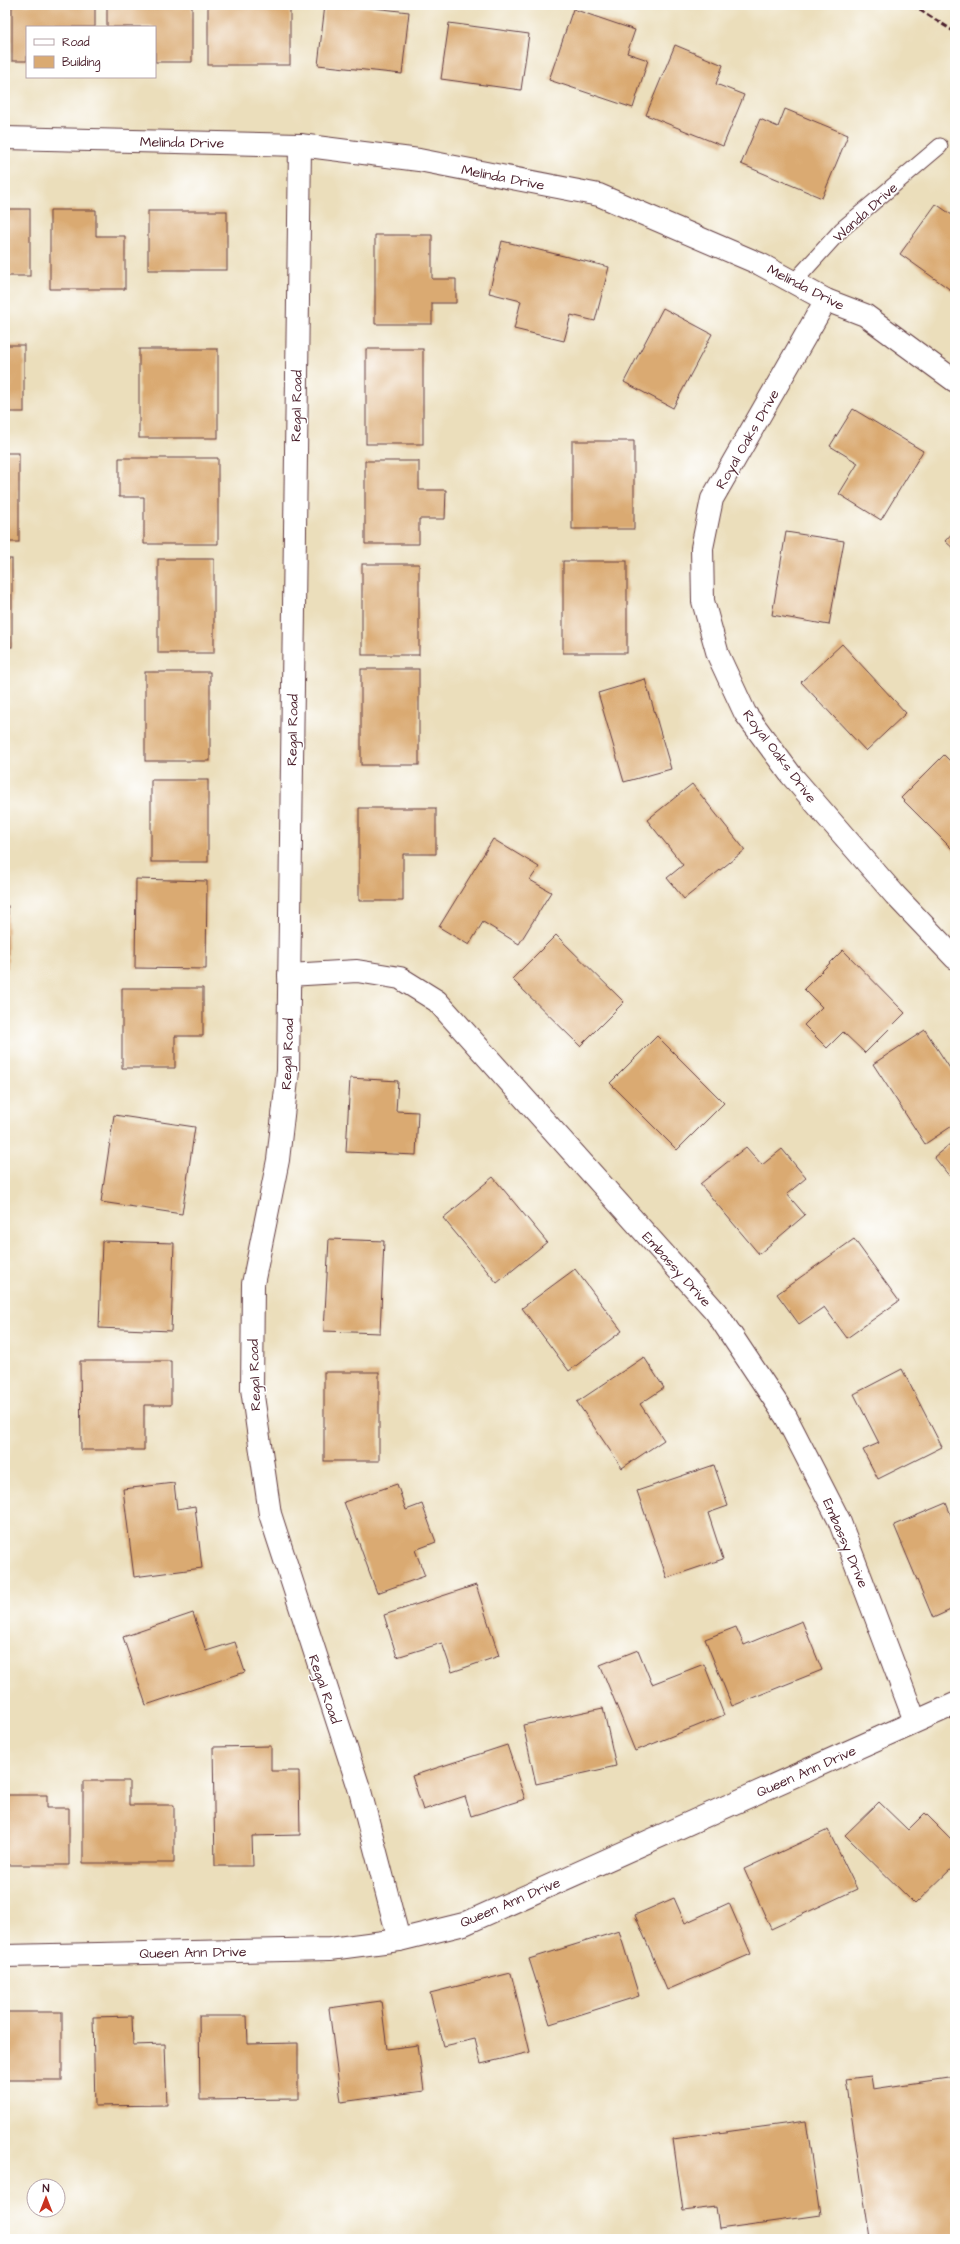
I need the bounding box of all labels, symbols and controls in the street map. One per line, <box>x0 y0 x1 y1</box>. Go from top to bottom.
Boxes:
legend <box>26 26 156 78</box>
text: Road <box>62 34 90 51</box>
text: Building <box>62 54 100 72</box>
street label: Melinda Drive <box>140 132 225 154</box>
street label: Melinda Drive <box>460 160 546 196</box>
street label: Wanda Drive <box>829 178 903 247</box>
street label: Melinda Drive <box>764 260 848 316</box>
street label: Regal Road <box>286 370 308 442</box>
street label: Royal Oaks Drive <box>711 386 785 493</box>
street label: Regal Road <box>282 694 304 766</box>
street label: Royal Oaks Drive <box>738 706 821 808</box>
street label: Regal Road <box>277 1018 299 1090</box>
street label: Embassy Drive <box>637 1228 716 1312</box>
street label: Regal Road <box>244 1339 266 1411</box>
street label: Embassy Drive <box>817 1496 873 1592</box>
street label: Regal Road <box>303 1652 345 1727</box>
street label: Queen Ann Drive <box>753 1741 860 1803</box>
street label: Queen Ann Drive <box>457 1873 564 1933</box>
street label: Queen Ann Drive <box>139 1942 247 1964</box>
north arrow <box>26 2178 66 2218</box>
text: N <box>43 2181 50 2196</box>

